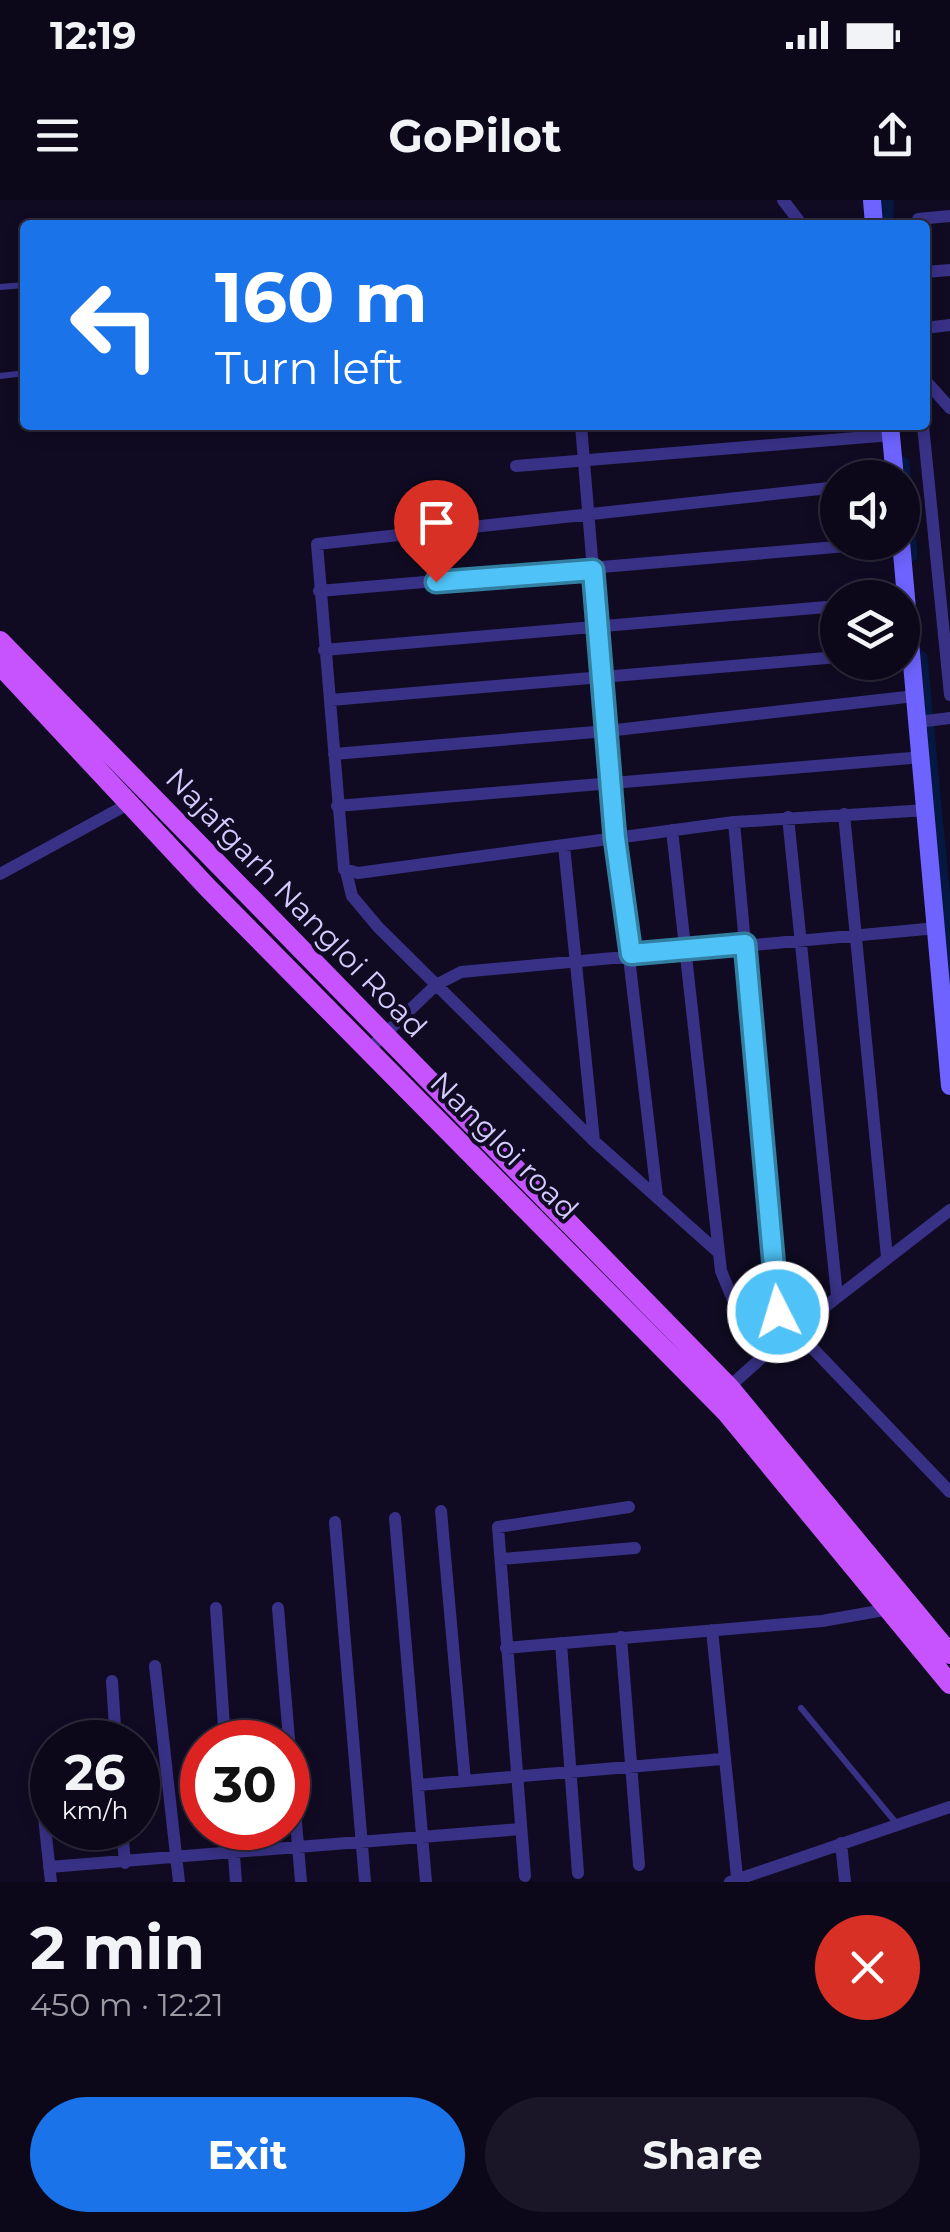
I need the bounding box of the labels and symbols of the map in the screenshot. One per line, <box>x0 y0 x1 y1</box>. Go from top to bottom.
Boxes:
pin <box>394 480 479 583</box>
street label: Najafgarh Nangloi Road <box>158 760 435 1045</box>
street label: Nangloi road <box>423 1064 586 1227</box>
position arrow <box>726 1260 830 1364</box>
speed limit sign: 30 <box>180 1720 310 1850</box>

